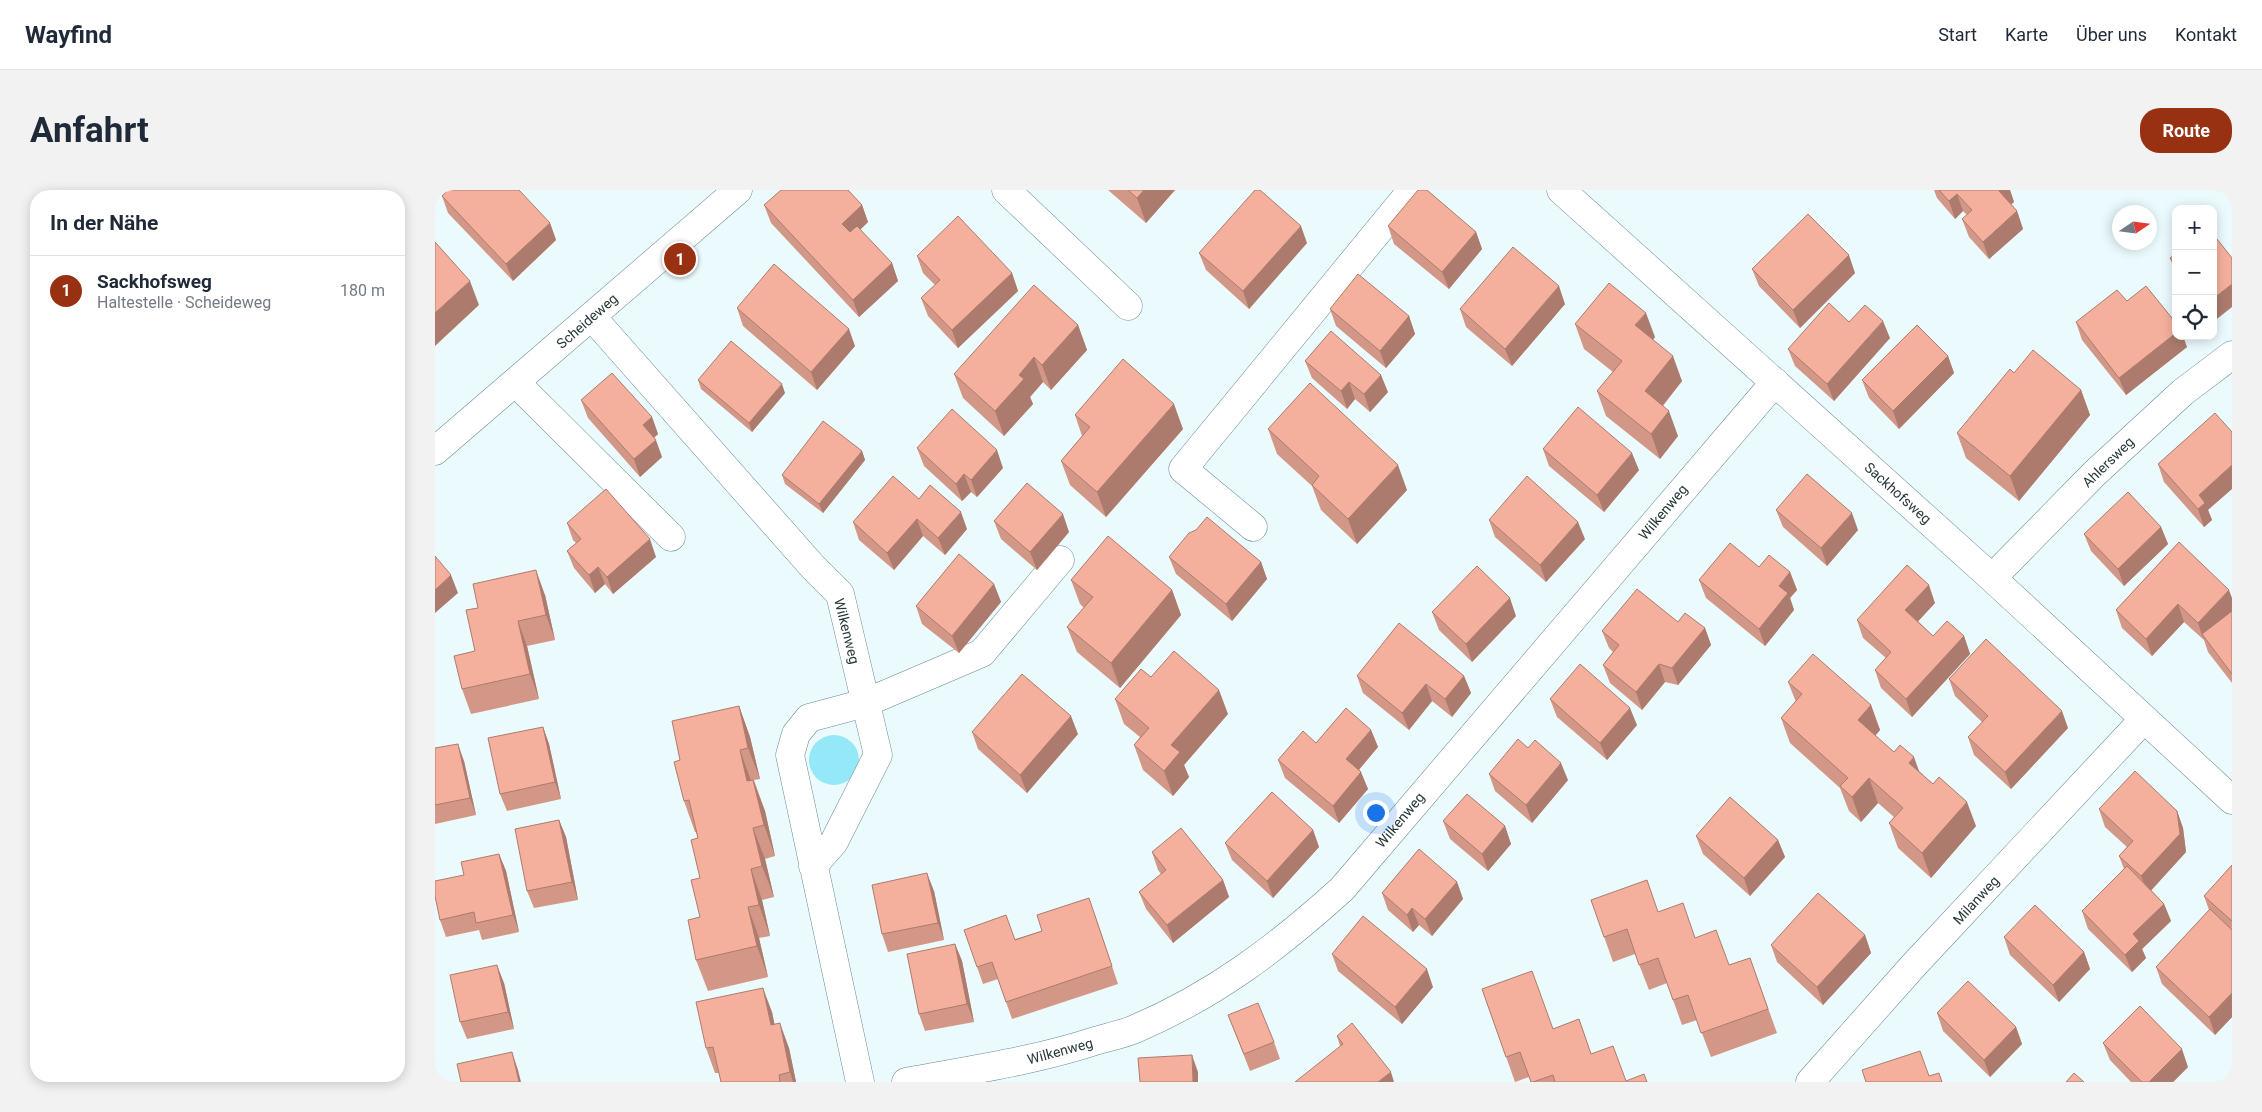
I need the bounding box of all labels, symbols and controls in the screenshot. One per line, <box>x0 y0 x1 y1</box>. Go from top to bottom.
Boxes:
text: Wayfind <box>25 21 112 49</box>
text: Start <box>1938 24 1977 45</box>
text: Karte <box>2005 24 2048 45</box>
text: Über uns <box>2076 24 2147 45</box>
text: Kontakt <box>2175 24 2237 45</box>
button: Route <box>2140 108 2232 153</box>
text: Anfahrt <box>30 110 149 151</box>
north arrow <box>2112 205 2157 250</box>
map controls <box>2172 205 2217 340</box>
button: + <box>2172 205 2217 250</box>
text: In der Nähe <box>50 211 158 235</box>
pin: 1 <box>664 240 696 278</box>
button: − <box>2172 250 2217 295</box>
text: Sackhofsweg <box>97 270 212 293</box>
text: 1 <box>61 281 71 300</box>
text: 180 m <box>340 281 385 300</box>
street label: Scheideweg <box>553 290 621 352</box>
text: Haltestelle · Scheideweg <box>97 293 271 312</box>
button: locate <box>2172 295 2217 340</box>
street label: Ahlersweg <box>2079 434 2137 490</box>
street label: Sackhofsweg <box>1861 459 1935 527</box>
street label: Wilkenweg <box>1635 481 1691 543</box>
street label: Wilkenweg <box>831 596 863 666</box>
street label: Wilkenweg <box>1372 789 1428 851</box>
your location <box>1363 800 1389 826</box>
street label: Milanweg <box>1950 873 2002 927</box>
street label: Wilkenweg <box>1025 1035 1095 1067</box>

